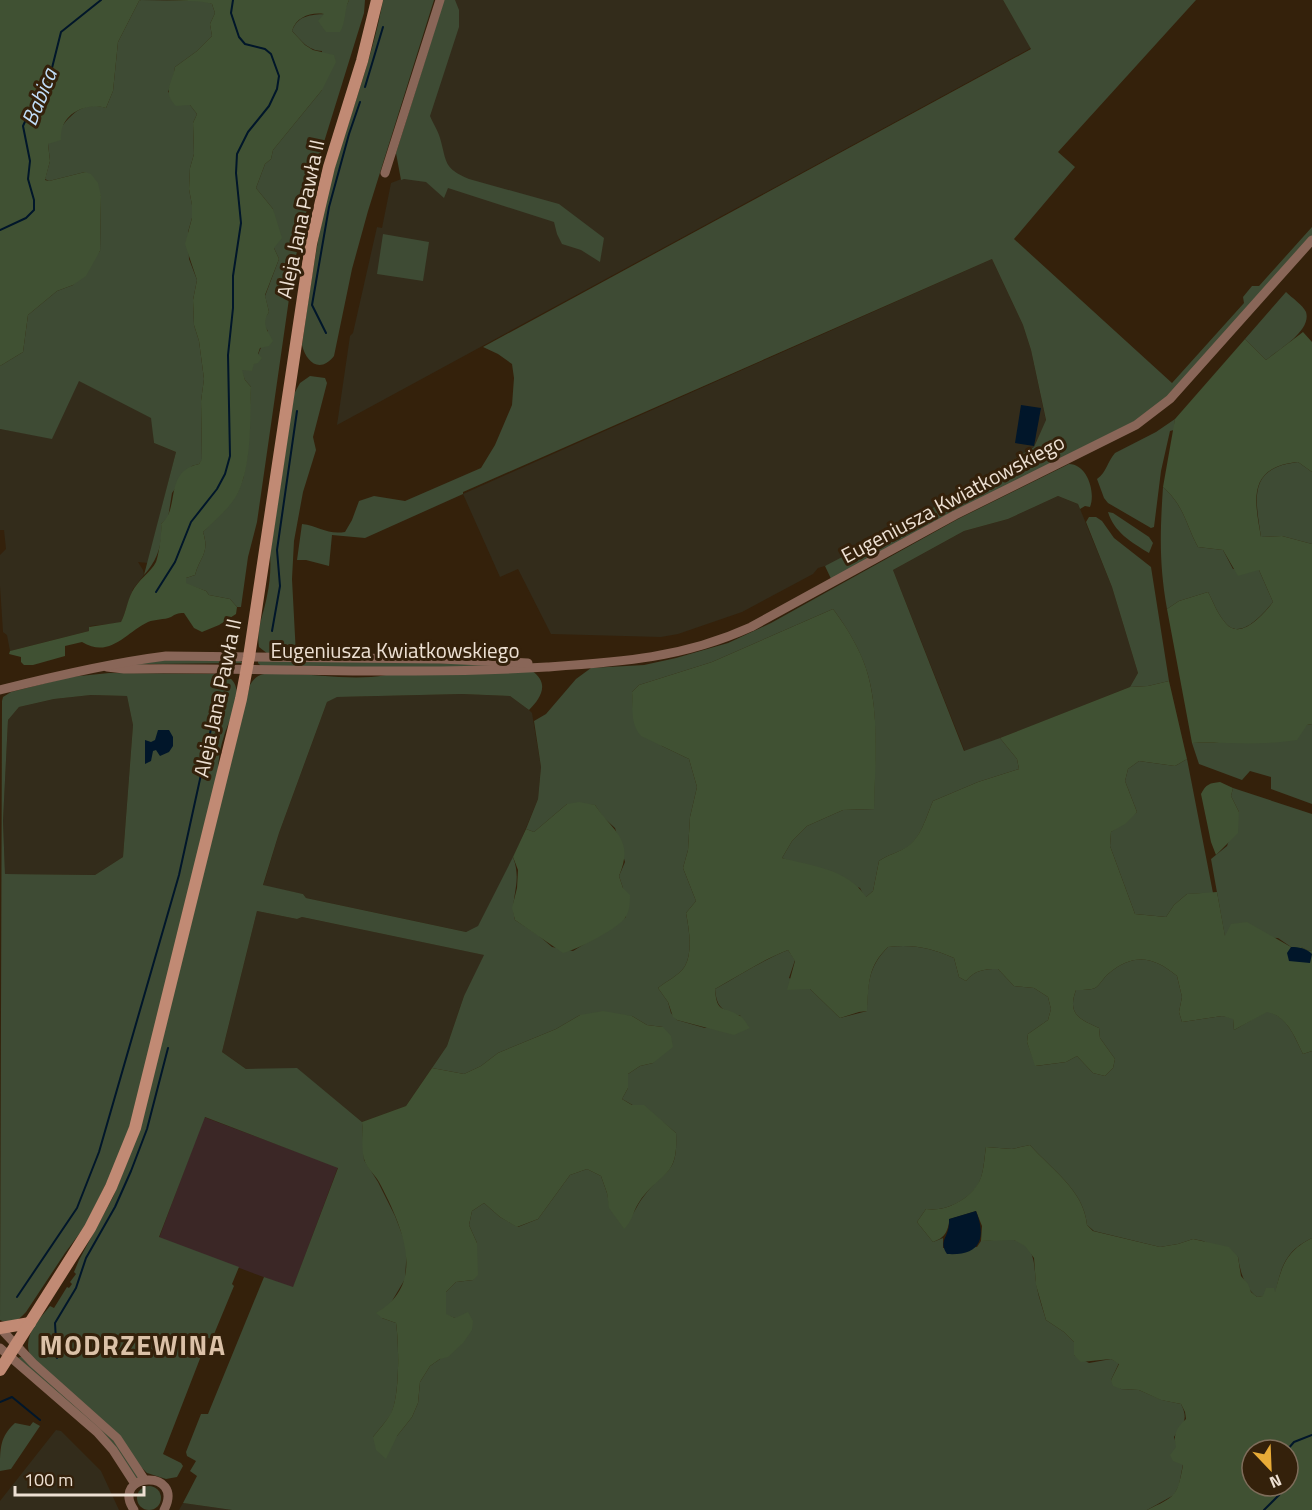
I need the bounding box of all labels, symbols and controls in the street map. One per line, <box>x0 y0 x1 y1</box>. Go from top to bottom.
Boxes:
water label: Babica <box>12 61 67 131</box>
street label: Aleja Jana Pawła II <box>268 136 332 301</box>
street label: Eugeniusza Kwiatkowskiego <box>835 426 1070 571</box>
street label: Aleja Jana Pawła II <box>185 615 249 780</box>
street label: Eugeniusza Kwiatkowskiego <box>271 634 520 666</box>
district label: MODRZEWINA <box>40 1324 226 1365</box>
north arrow <box>1240 1438 1300 1498</box>
scale bar <box>15 1459 144 1497</box>
text: 100 m <box>24 1466 73 1493</box>
text: N <box>1266 1469 1286 1495</box>

